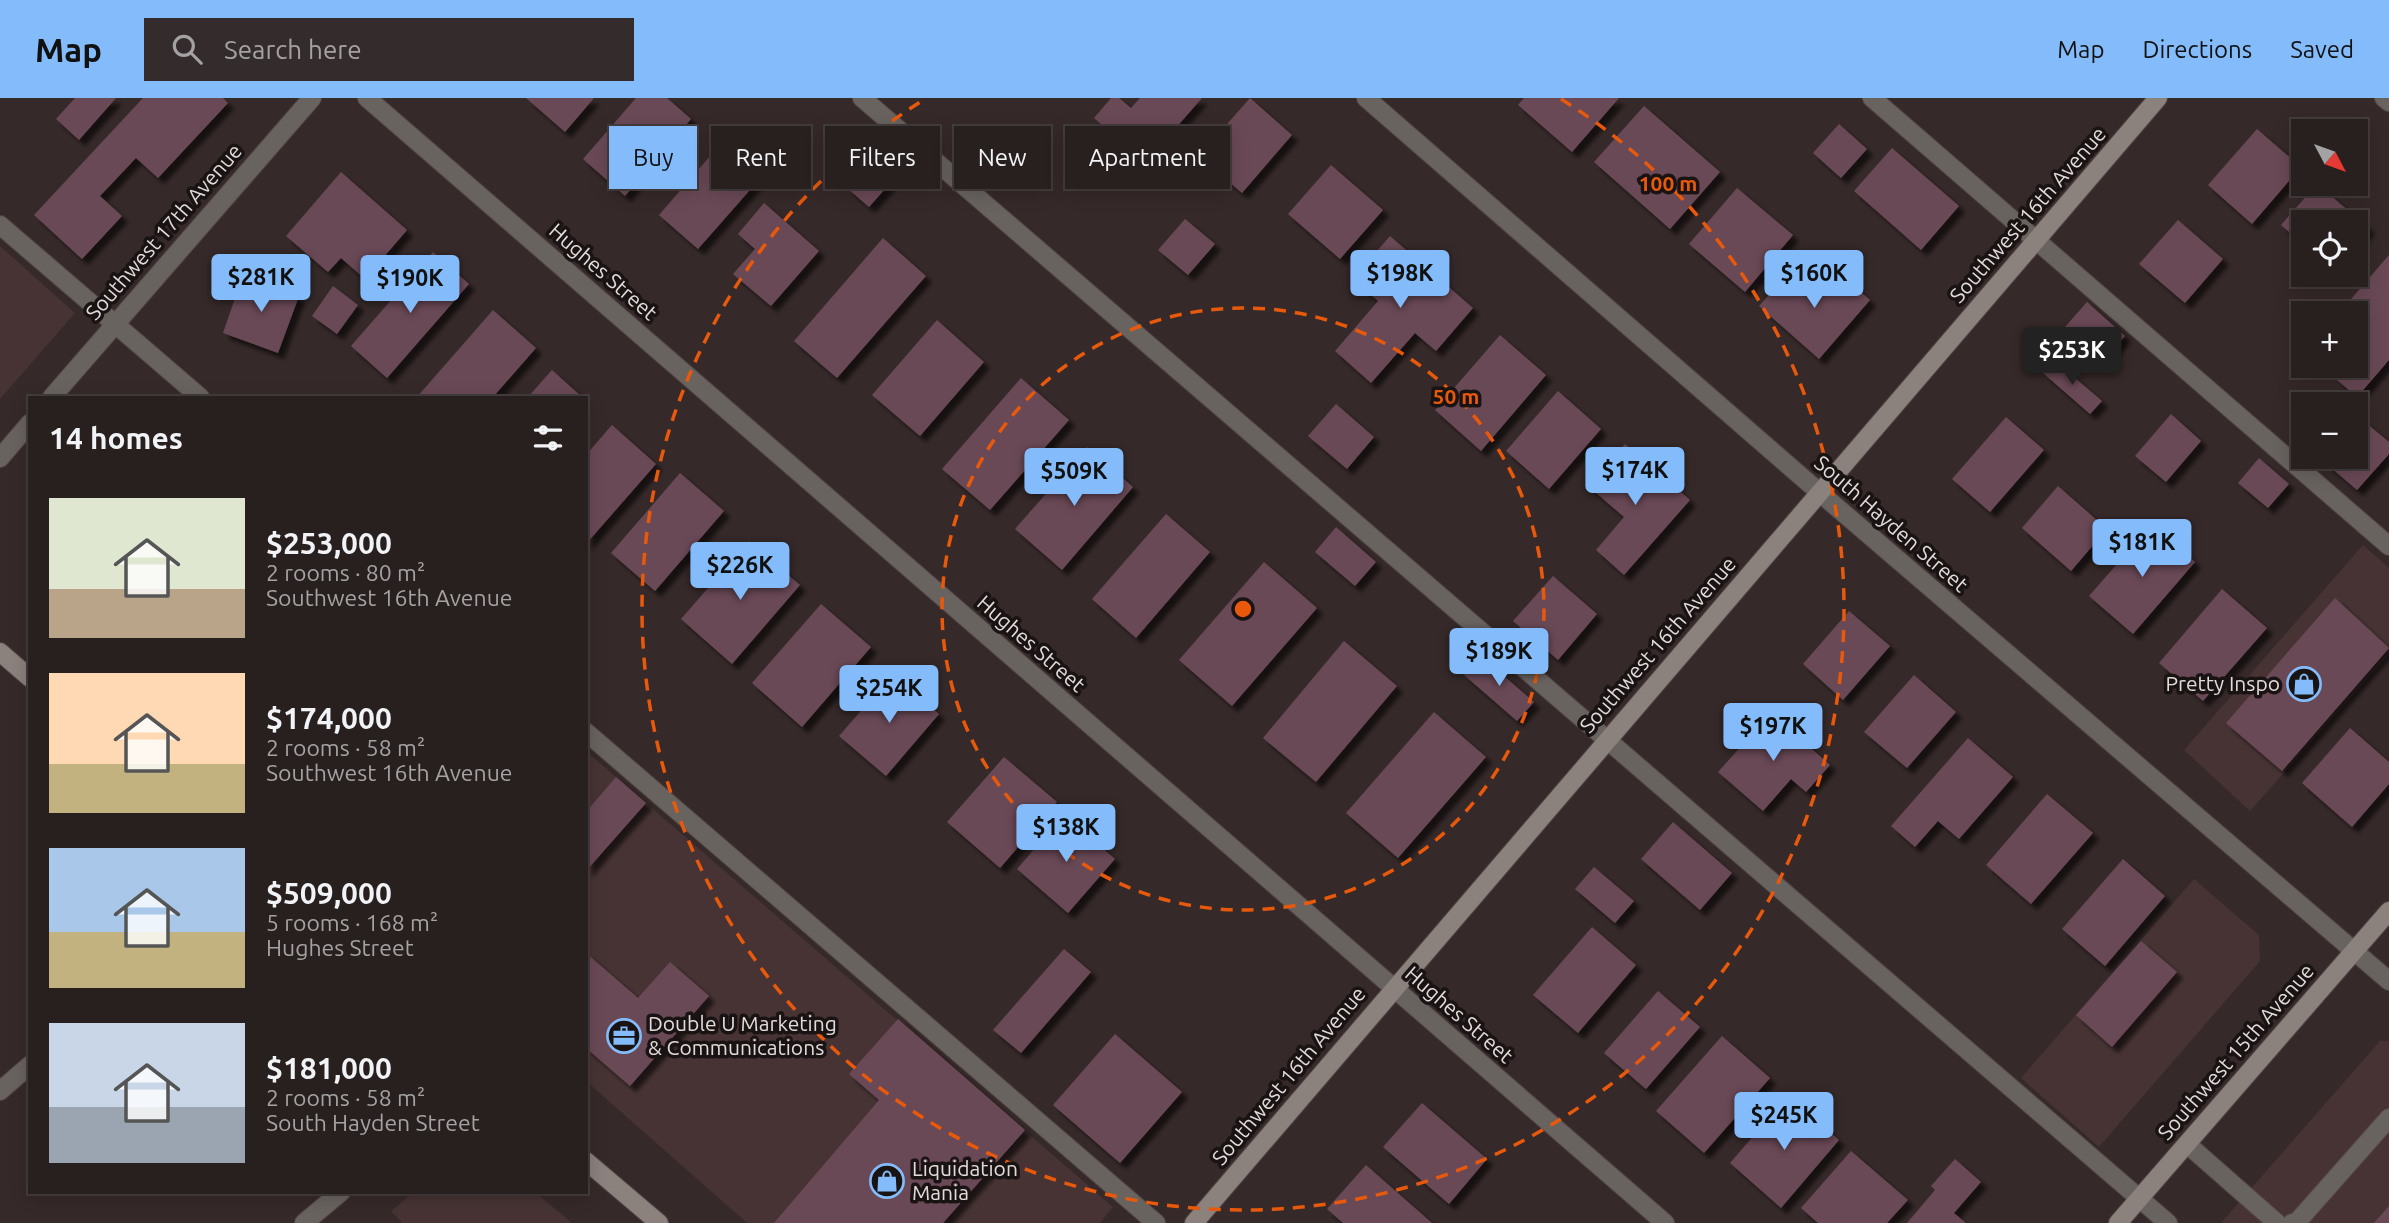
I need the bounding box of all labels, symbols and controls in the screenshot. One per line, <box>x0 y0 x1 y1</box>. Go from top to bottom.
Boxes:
search box <box>144 18 634 81</box>
icon: search <box>168 30 206 68</box>
text: Map <box>35 31 102 68</box>
text: Search here <box>224 35 362 64</box>
text: Map <box>2057 36 2104 63</box>
text: Directions <box>2142 36 2252 63</box>
text: Saved <box>2290 36 2354 63</box>
north arrow <box>2291 119 2368 196</box>
map controls <box>2291 119 2368 469</box>
street label: Southwest 16th Avenue <box>1944 122 2110 307</box>
chip: Buy <box>609 126 697 189</box>
chip: Rent <box>711 126 811 189</box>
chip: Filters <box>825 126 940 189</box>
chip: New <box>954 126 1051 189</box>
chip: Apartment <box>1065 126 1230 189</box>
street label: Southwest 17th Avenue <box>80 139 246 324</box>
text: 100 m <box>1639 171 1697 195</box>
button: locate <box>2291 210 2368 287</box>
street label: Hughes Street <box>545 218 662 325</box>
pin: $198K <box>1351 250 1449 310</box>
pin: $160K <box>1765 250 1863 310</box>
pin: $281K <box>212 254 310 314</box>
pin: $190K <box>361 256 459 315</box>
text: $198K <box>1366 260 1434 285</box>
text: $160K <box>1780 260 1848 285</box>
text: $281K <box>227 264 295 289</box>
text: $190K <box>376 265 444 290</box>
button: + <box>2291 301 2368 378</box>
pin: $253K <box>2023 328 2121 387</box>
text: $253K <box>2038 337 2106 362</box>
text: 50 m <box>1433 384 1479 408</box>
button: − <box>2291 392 2368 469</box>
icon: filters <box>529 419 567 457</box>
text: 14 homes <box>49 421 183 455</box>
pin: $509K <box>1025 448 1123 508</box>
pin: $174K <box>1586 448 1684 507</box>
street label: South Hayden Street <box>1810 450 1973 596</box>
text: $174K <box>1601 457 1669 482</box>
text: $509K <box>1040 458 1108 483</box>
pin: $181K <box>2093 519 2191 579</box>
icon: home <box>105 526 189 610</box>
text: $253,000 <box>266 526 392 560</box>
text: $181K <box>2108 529 2176 554</box>
pin: $226K <box>691 542 789 602</box>
text: $226K <box>706 552 774 577</box>
street label: Southwest 16th Avenue <box>1574 552 1740 737</box>
text: 2 rooms · 80 m² <box>266 560 425 585</box>
text: Southwest 16th Avenue <box>266 585 512 610</box>
street label: Hughes Street <box>973 590 1090 697</box>
centre of rings <box>1231 597 1255 621</box>
pin: $189K <box>1450 628 1548 688</box>
text: $189K <box>1465 638 1533 663</box>
shop icon: Pretty Inspo <box>2285 665 2323 703</box>
pin: $254K <box>840 666 938 725</box>
place label: Pretty Inspo <box>2165 671 2280 695</box>
text: $254K <box>855 675 923 700</box>
icon: home <box>105 701 189 785</box>
text: $174,000 <box>266 701 392 735</box>
pin: $197K <box>1724 704 1822 763</box>
text: $197K <box>1739 713 1807 738</box>
text: 2 rooms · 58 m² <box>266 735 425 760</box>
text: Southwest 16th Avenue <box>266 760 512 785</box>
pin: $138K <box>1017 804 1115 864</box>
text: $138K <box>1032 814 1100 839</box>
icon: home <box>105 876 189 960</box>
text: $509,000 <box>266 876 392 910</box>
text: 5 rooms · 168 m² <box>266 910 438 935</box>
text: Hughes Street <box>266 935 414 960</box>
street label: Southwest 15th Avenue <box>2152 959 2318 1144</box>
street label: Hughes Street <box>1401 961 1518 1068</box>
street label: Southwest 16th Avenue <box>1207 981 1370 1169</box>
place label: Double U Marketing & Communications <box>648 1011 837 1059</box>
office icon: Double U Marketing & Communications <box>605 1017 643 1055</box>
icon: home <box>105 1051 189 1135</box>
text: $181,000 <box>266 1051 392 1085</box>
text: 2 rooms · 58 m² <box>266 1085 425 1110</box>
pin: $245K <box>1735 1093 1833 1152</box>
text: $245K <box>1750 1102 1818 1127</box>
text: South Hayden Street <box>266 1110 480 1135</box>
place label: Liquidation Mania <box>912 1156 1018 1204</box>
shop icon: Liquidation Mania <box>868 1162 906 1200</box>

